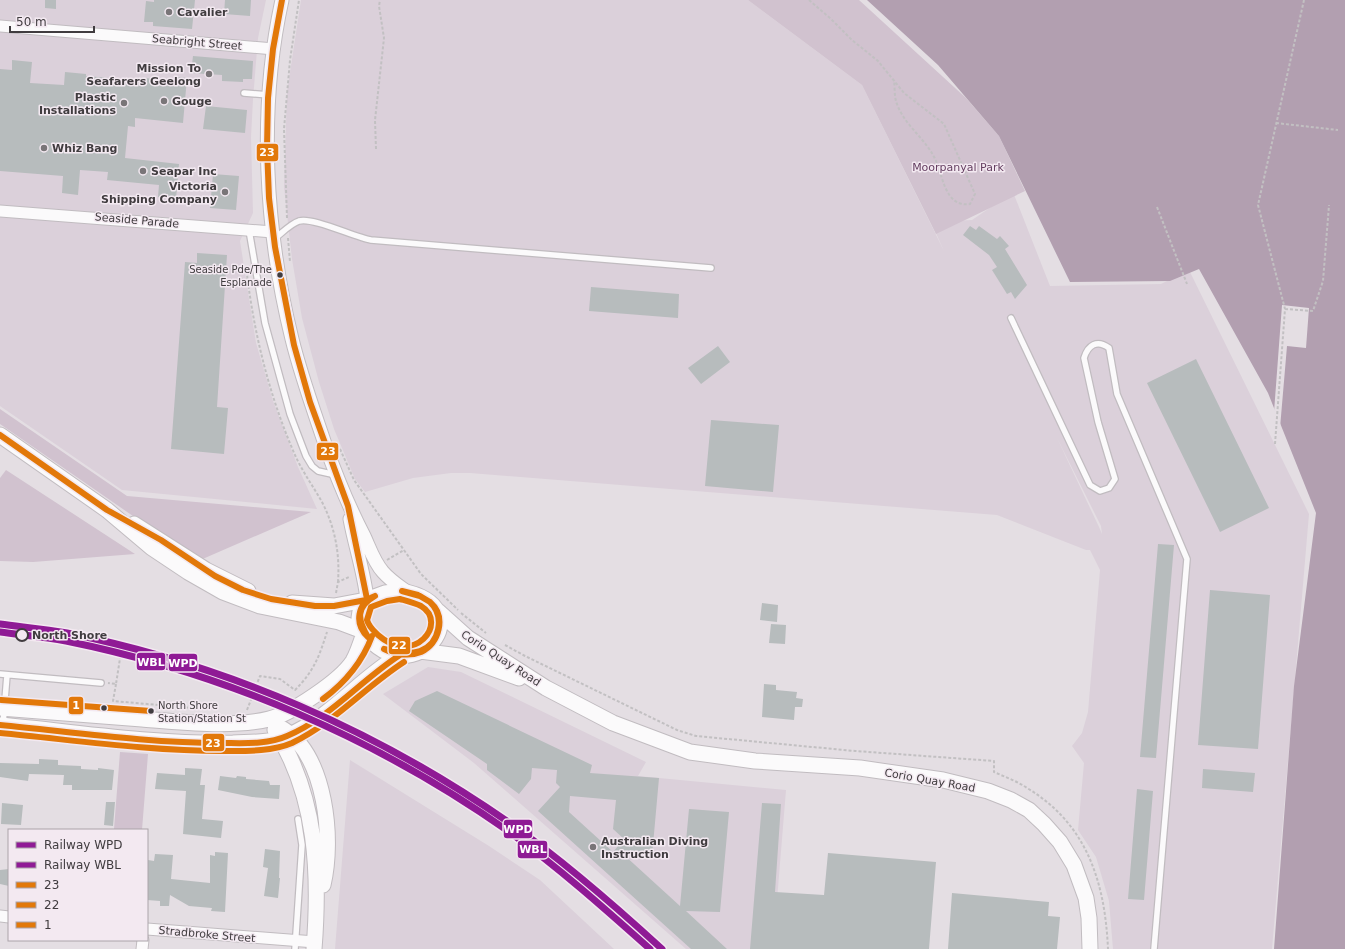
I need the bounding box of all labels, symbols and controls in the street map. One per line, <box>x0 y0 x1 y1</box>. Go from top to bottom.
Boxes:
place label: Cavalier <box>177 6 228 19</box>
marker: Cavalier <box>164 7 174 17</box>
scale bar <box>10 8 94 34</box>
text: 50 m <box>16 15 47 29</box>
street label: Seabright Street <box>151 32 243 53</box>
place label: Mission To Seafarers Geelong <box>86 62 201 88</box>
marker: Mission To Seafarers Geelong <box>204 69 214 79</box>
place label: Plastic Installations <box>39 91 116 117</box>
place label: Gouge <box>172 95 212 108</box>
marker: Gouge <box>159 96 169 106</box>
marker: Plastic Installations <box>119 98 129 108</box>
place label: Whiz Bang <box>52 142 117 155</box>
marker: Whiz Bang <box>39 143 49 153</box>
line badge: 23 <box>256 143 279 162</box>
text: 23 <box>259 146 275 159</box>
park label: Moorpanyal Park <box>912 161 1004 174</box>
place label: Seapar Inc <box>151 165 217 178</box>
marker: Seapar Inc <box>138 166 148 176</box>
place label: Victoria Shipping Company <box>101 180 217 206</box>
marker: Victoria Shipping Company <box>220 187 230 197</box>
street label: Seaside Parade <box>94 210 180 231</box>
place label: Seaside Pde/The Esplanade <box>189 264 272 288</box>
marker: Seaside Pde/The Esplanade <box>275 270 285 280</box>
line badge: 23 <box>316 442 339 461</box>
text: 23 <box>320 445 336 458</box>
marker: North Shore <box>15 628 29 642</box>
street label: Corio Quay Road <box>459 628 543 689</box>
place label: North Shore <box>32 629 107 642</box>
line badge: 22 <box>388 636 411 655</box>
text: 22 <box>391 639 407 652</box>
line badge: WBL <box>136 652 166 671</box>
line badge: WPD <box>168 653 198 672</box>
text: WBL <box>137 656 165 669</box>
text: WPD <box>168 657 198 670</box>
line badge: 1 <box>68 696 84 715</box>
text: 1 <box>72 699 80 712</box>
place label: North Shore Station/Station St <box>158 700 246 724</box>
unlabelled marker <box>99 703 109 713</box>
marker: North Shore Station/Station St <box>146 706 156 716</box>
line badge: 23 <box>202 733 225 752</box>
text: 23 <box>205 737 221 750</box>
street label: Corio Quay Road <box>883 766 976 795</box>
line badge: WPD <box>503 819 533 839</box>
text: WPD <box>503 823 533 836</box>
legend <box>8 829 148 941</box>
place label: Australian Diving Instruction <box>601 835 708 861</box>
text: Railway WPD <box>44 838 123 852</box>
line badge: WBL <box>517 840 548 859</box>
marker: Australian Diving Instruction <box>588 842 598 852</box>
text: WBL <box>519 843 547 856</box>
text: Railway WBL <box>44 858 121 872</box>
text: 23 <box>44 878 59 892</box>
text: 22 <box>44 898 59 912</box>
text: 1 <box>44 918 52 932</box>
street label: Stradbroke Street <box>158 924 257 945</box>

